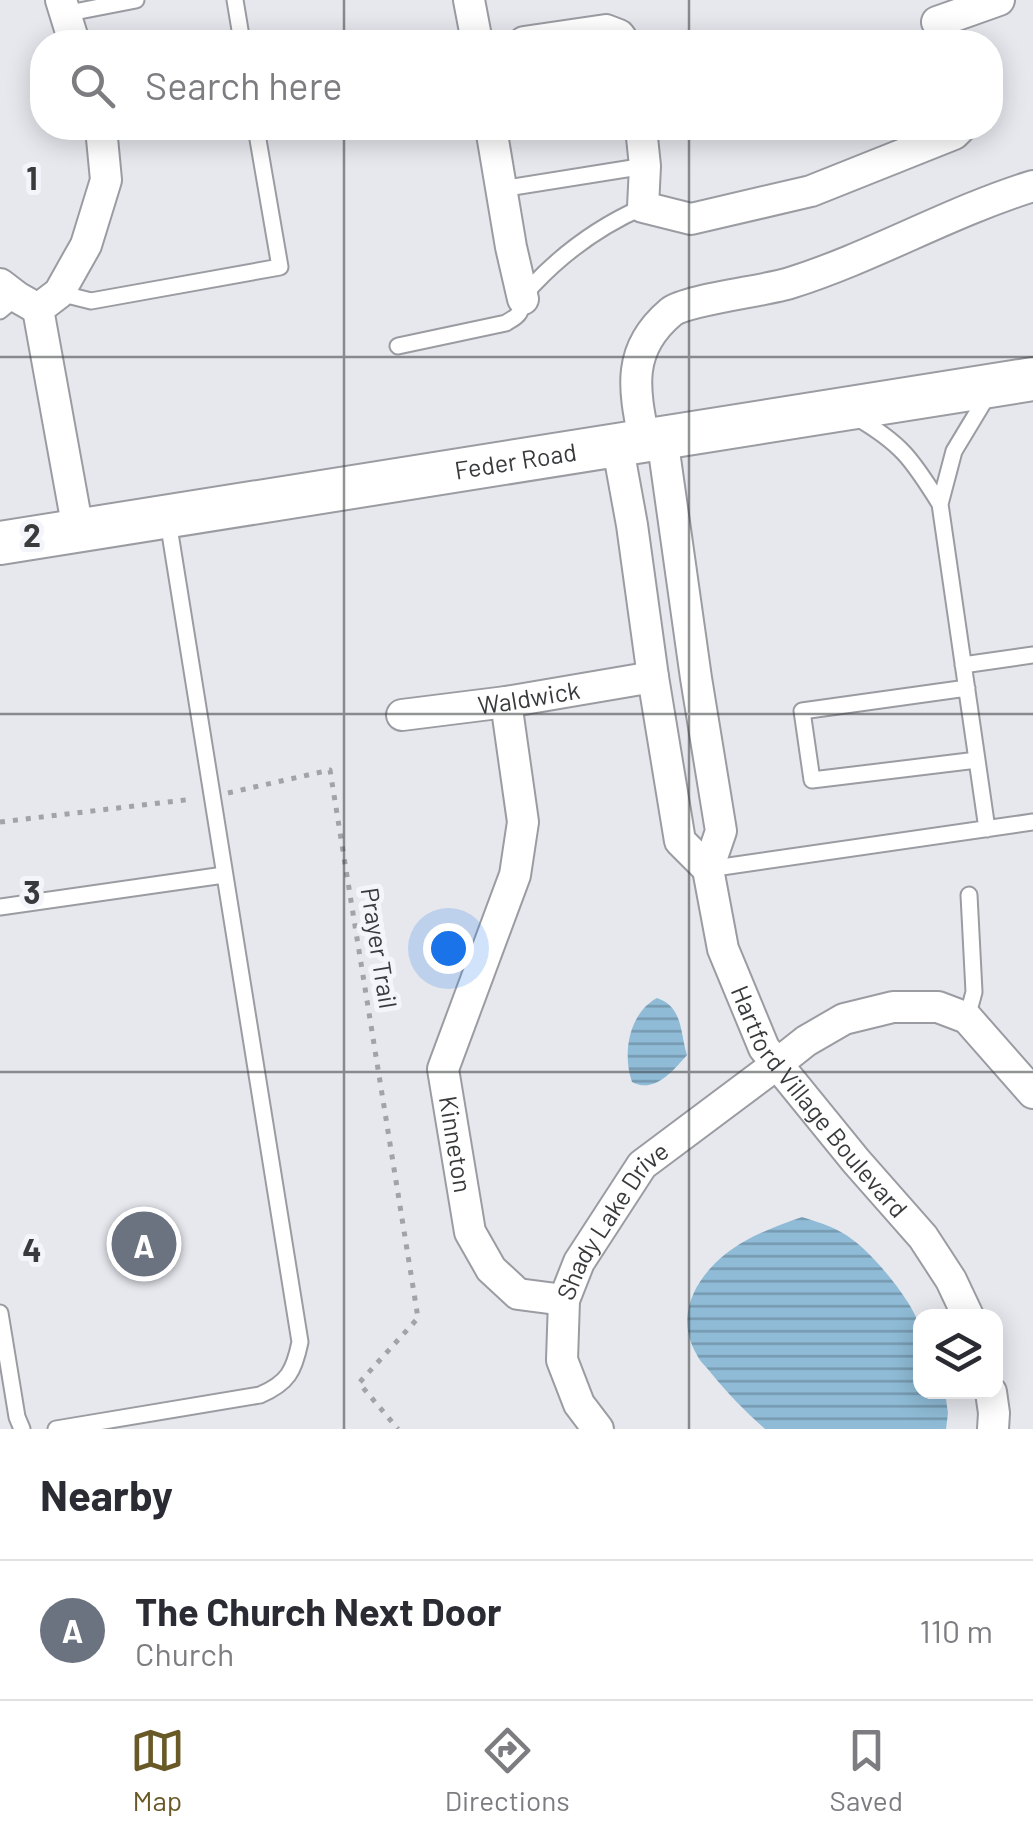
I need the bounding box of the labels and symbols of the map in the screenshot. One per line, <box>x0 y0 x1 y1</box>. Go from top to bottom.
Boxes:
text: 1 <box>26 158 38 196</box>
street label: Feder Road <box>452 436 578 485</box>
text: 2 <box>23 515 41 553</box>
street label: Waldwick <box>476 674 582 719</box>
text: 3 <box>23 872 41 910</box>
street label: Prayer Trail <box>356 885 404 1010</box>
your location <box>423 923 474 974</box>
street label: Hartford Village Boulevard <box>726 981 915 1223</box>
street label: Kinneton <box>434 1094 479 1195</box>
street label: Shady Lake Drive <box>550 1135 674 1304</box>
pin: A <box>112 1206 176 1282</box>
text: 4 <box>22 1230 42 1268</box>

